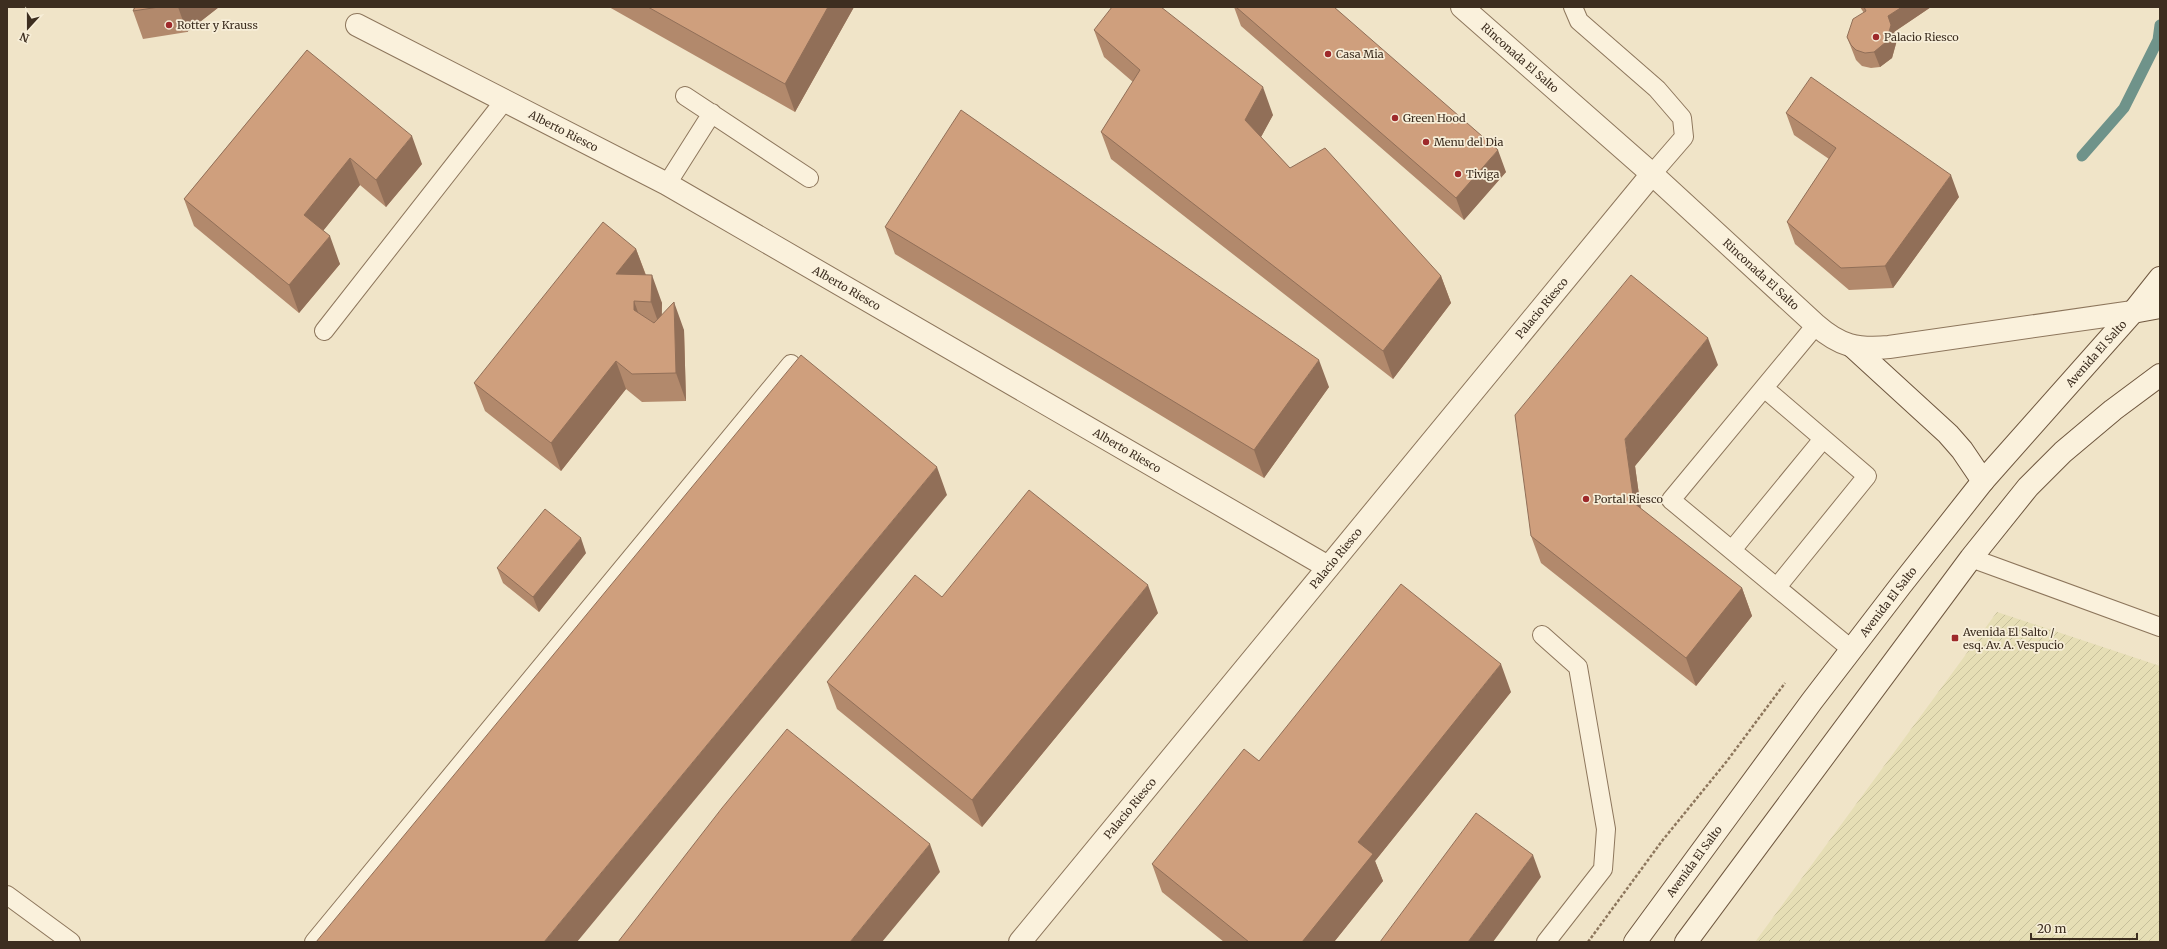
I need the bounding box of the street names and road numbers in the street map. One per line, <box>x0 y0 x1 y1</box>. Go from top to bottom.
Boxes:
street label: Rinconada El Salto <box>1478 20 1562 96</box>
street label: Alberto Riesco <box>525 107 601 155</box>
street label: Rinconada El Salto <box>1720 236 1802 313</box>
street label: Alberto Riesco <box>809 262 884 314</box>
street label: Palacio Riesco <box>1513 274 1571 341</box>
street label: Avenida El Salto <box>2062 317 2130 391</box>
street label: Alberto Riesco <box>1090 425 1164 476</box>
street label: Palacio Riesco <box>1307 525 1365 592</box>
street label: Avenida El Salto <box>1856 564 1920 640</box>
street label: Palacio Riesco <box>1101 775 1159 842</box>
street label: Avenida El Salto <box>1663 823 1725 900</box>

